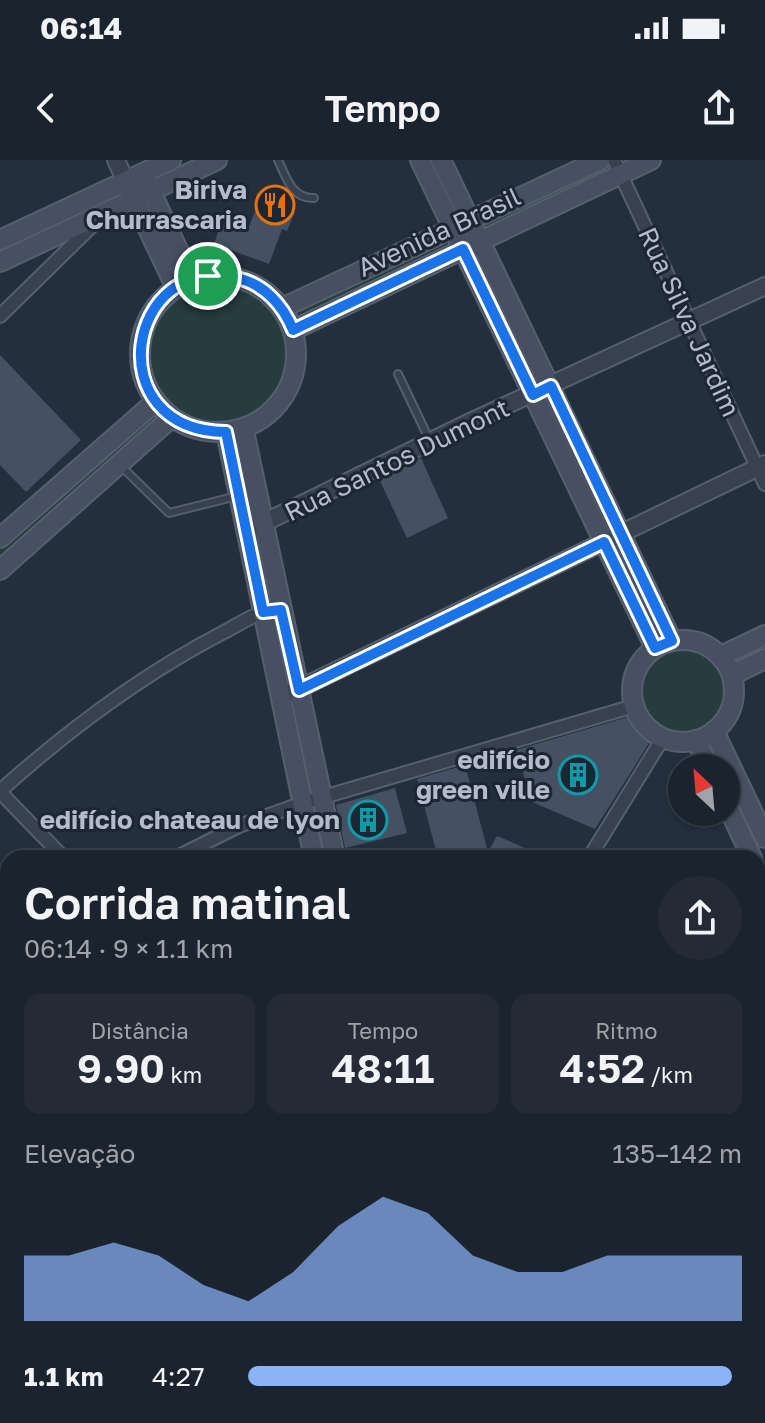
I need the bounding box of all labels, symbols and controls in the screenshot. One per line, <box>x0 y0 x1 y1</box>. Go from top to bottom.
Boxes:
text: 06:14 <box>40 10 122 46</box>
icon: back <box>24 86 68 130</box>
icon: share <box>697 86 741 130</box>
text: Tempo <box>324 87 441 130</box>
place label: Biriva Churrascaria <box>85 174 247 235</box>
street label: Avenida Brasil <box>352 180 525 283</box>
restaurant icon: Biriva Churrascaria <box>254 184 296 226</box>
street label: Rua Silva Jardim <box>632 222 747 421</box>
pin <box>174 242 242 310</box>
icon: arrive <box>186 254 230 298</box>
street label: Rua Santos Dumont <box>279 392 514 527</box>
place label: edifício green ville <box>416 744 550 805</box>
building icon: edifício green ville <box>557 754 599 796</box>
north arrow <box>668 754 740 826</box>
map controls <box>668 754 740 826</box>
building icon: edifício chateau de lyon <box>347 799 389 841</box>
place label: edifício chateau de lyon <box>40 804 340 835</box>
text: Corrida matinal <box>24 876 351 929</box>
button: share <box>658 876 742 960</box>
text: 06:14 · 9 × 1.1 km <box>24 933 233 964</box>
text: Distância <box>91 1017 189 1044</box>
text: Tempo <box>348 1017 418 1044</box>
text: Ritmo <box>595 1017 657 1044</box>
text: 9.90 <box>77 1044 165 1092</box>
text: 48:11 <box>331 1044 434 1092</box>
text: 4:52 <box>560 1044 645 1092</box>
text: km <box>165 1061 202 1088</box>
text: /km <box>645 1061 693 1088</box>
text: Elevação <box>24 1138 135 1169</box>
text: 135–142 m <box>612 1138 742 1169</box>
text: 1.1 km <box>24 1361 103 1392</box>
text: 4:27 <box>152 1361 205 1392</box>

